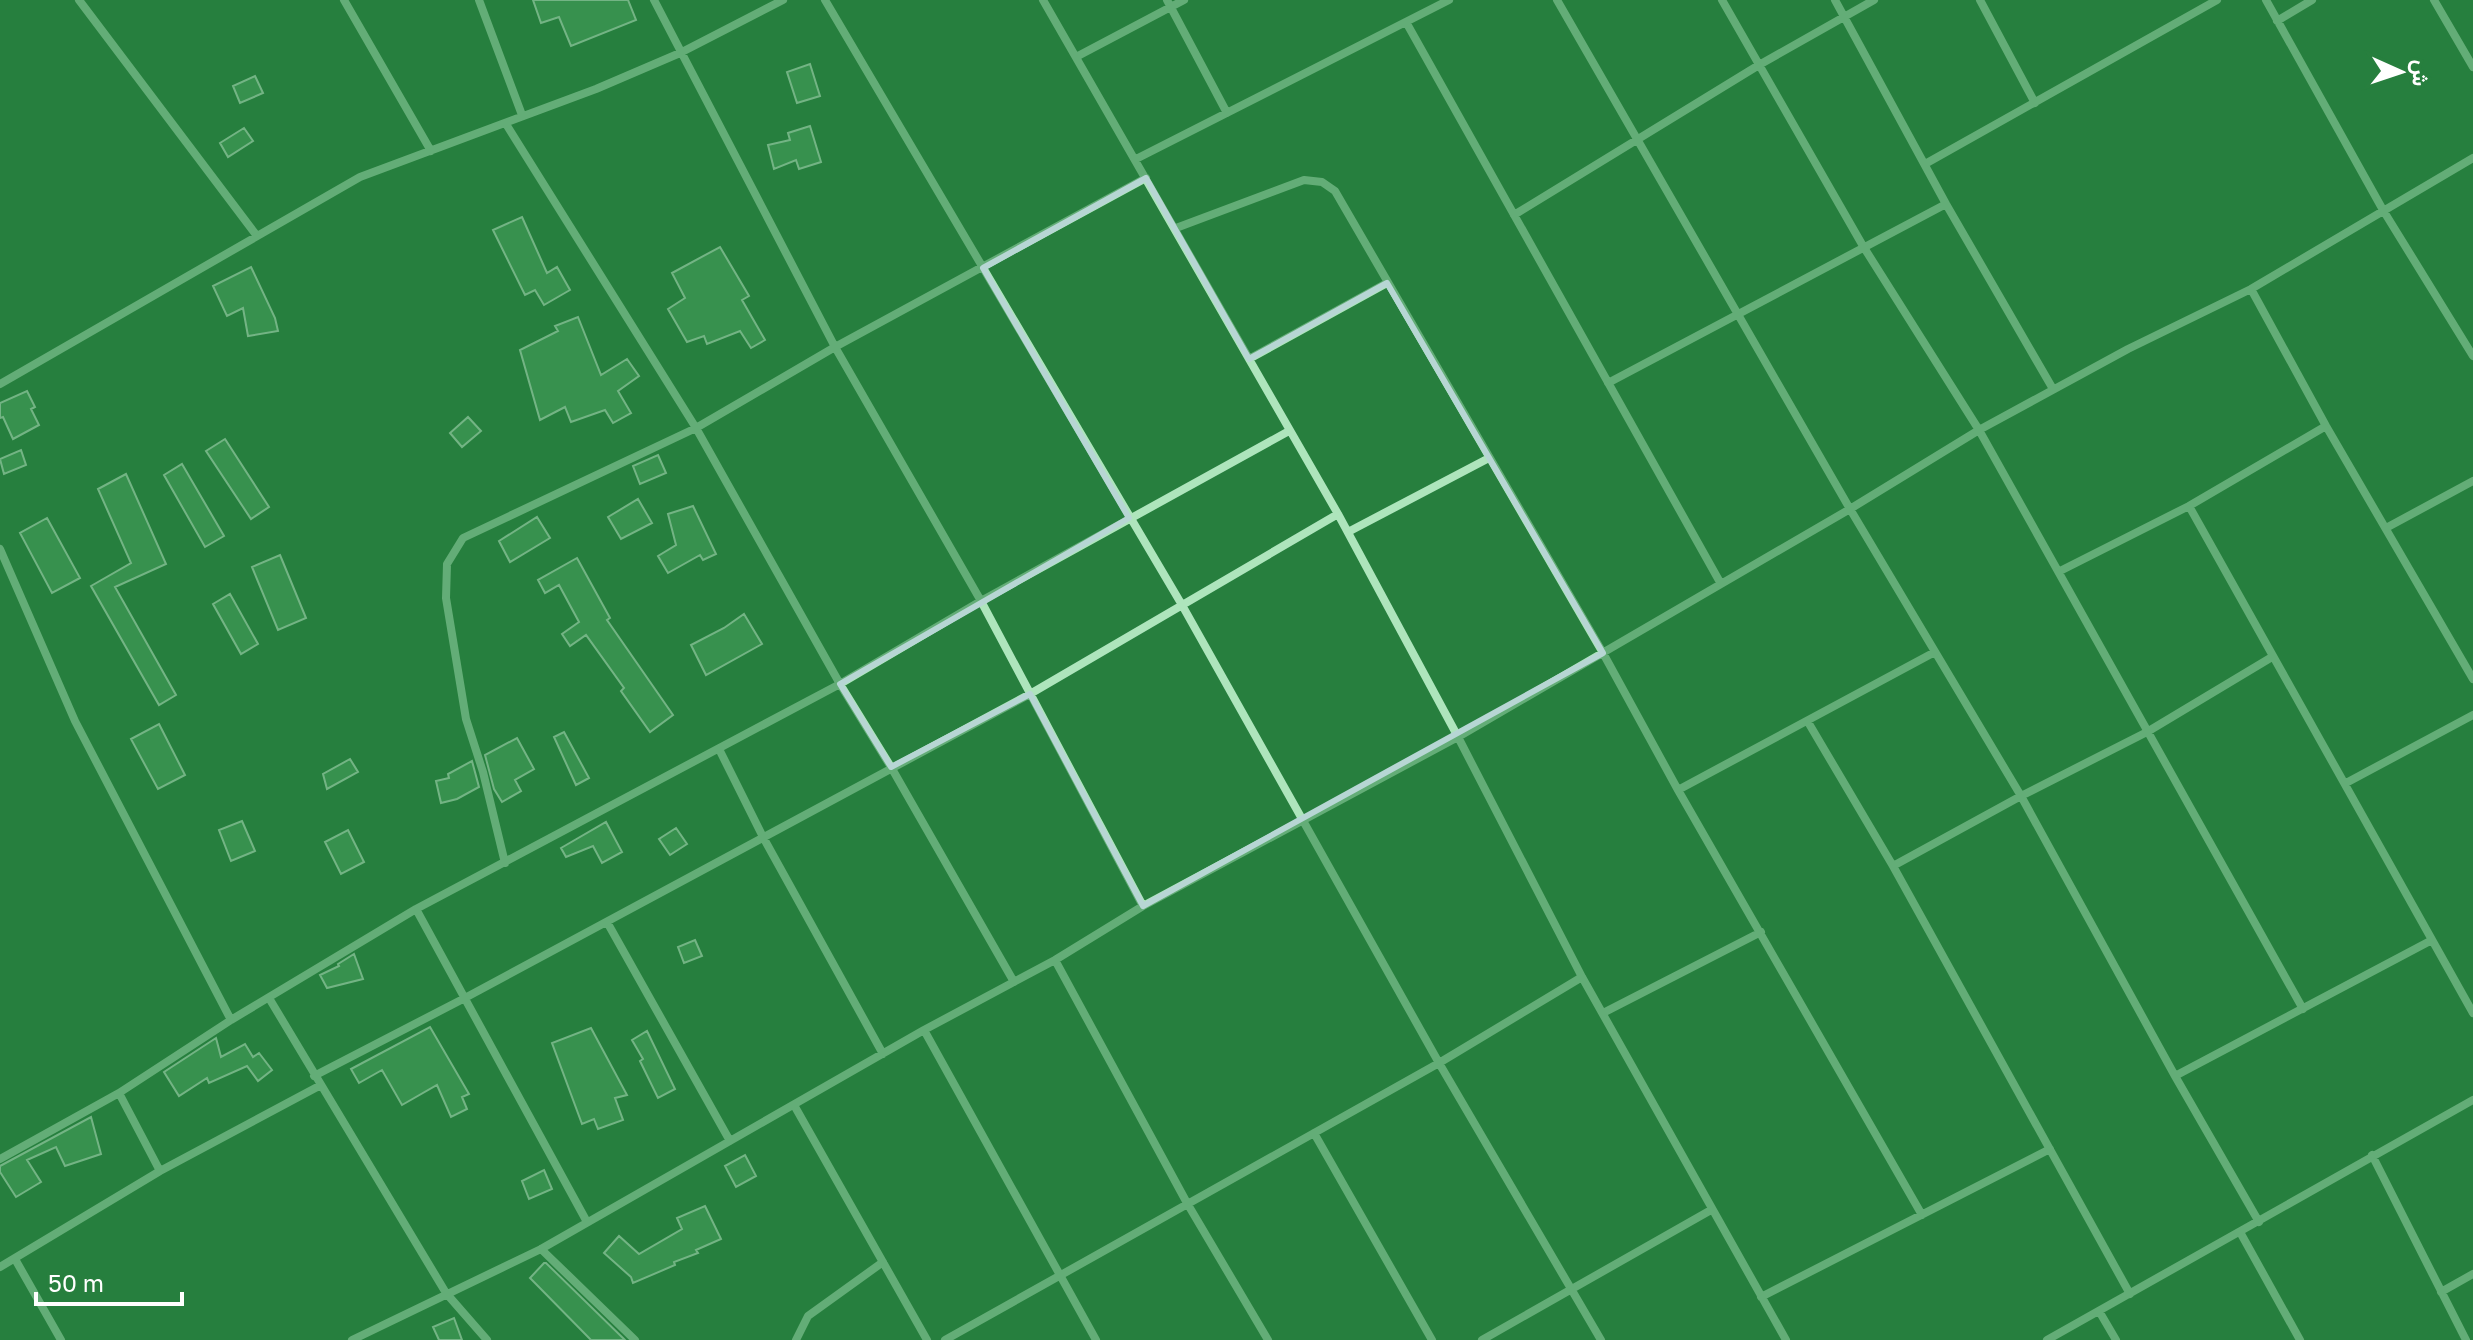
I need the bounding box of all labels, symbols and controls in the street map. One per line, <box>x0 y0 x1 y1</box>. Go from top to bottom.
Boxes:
north arrow <box>2361 32 2441 112</box>
text: ش <box>2406 59 2436 87</box>
scale bar <box>36 1256 182 1306</box>
text: 50 m <box>48 1268 104 1297</box>

